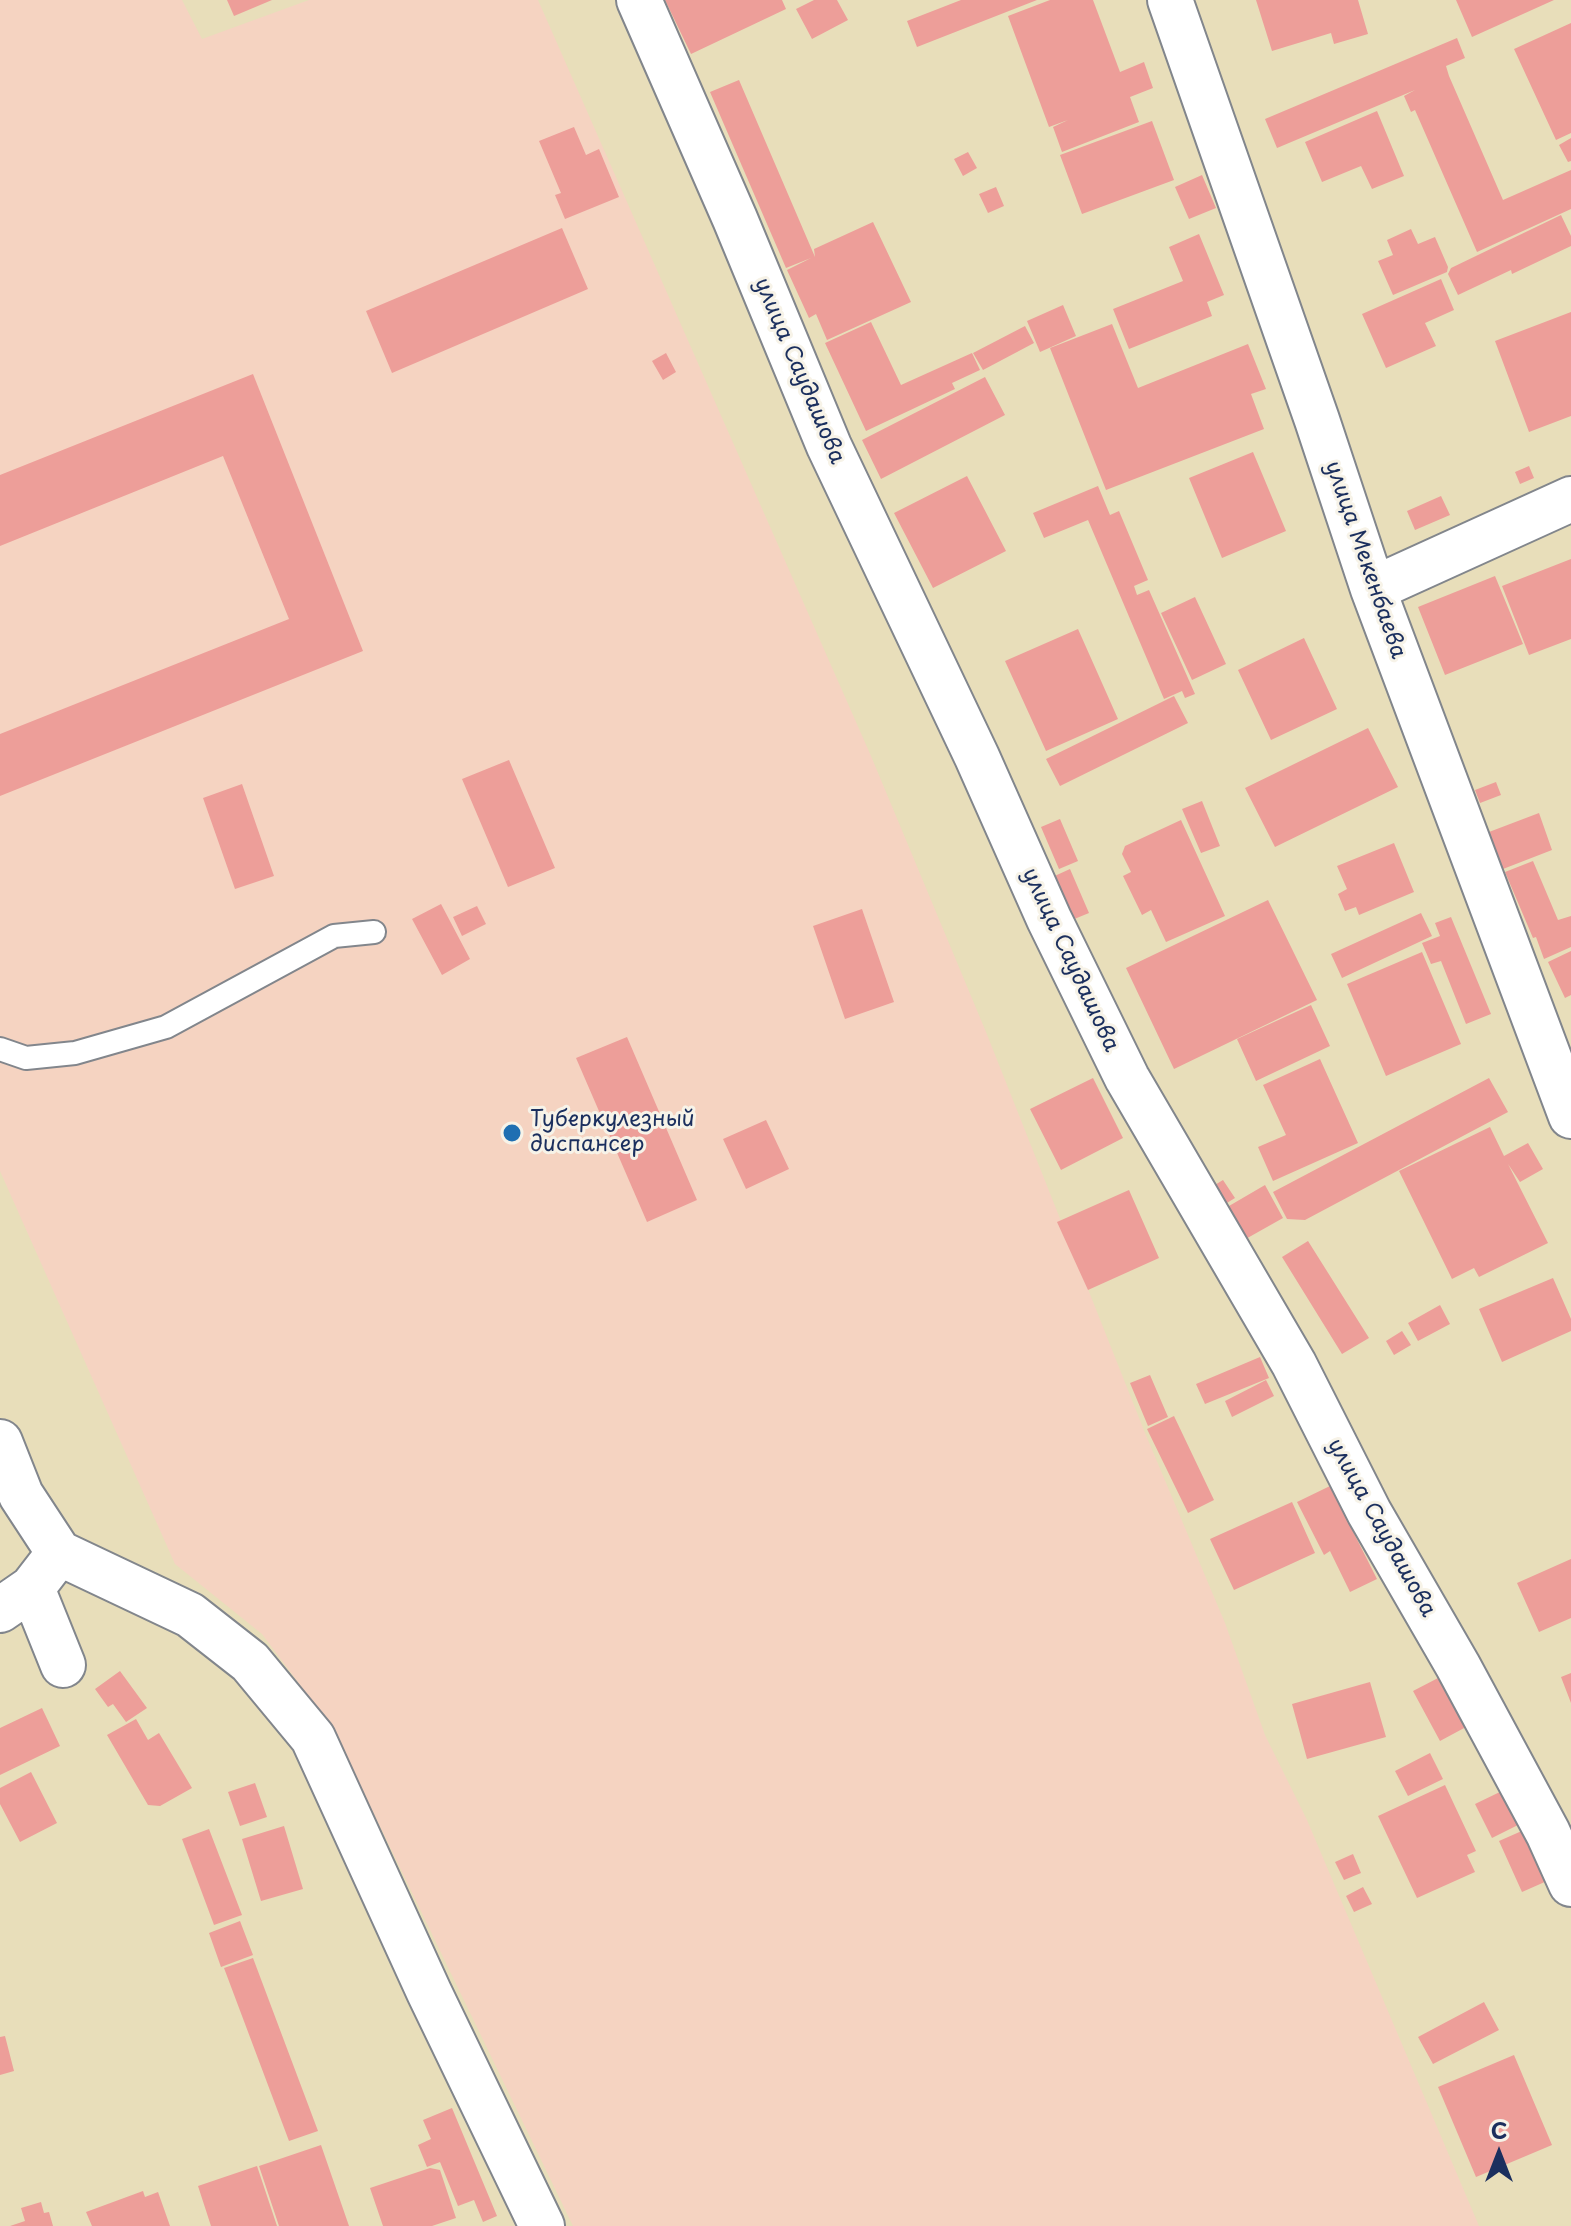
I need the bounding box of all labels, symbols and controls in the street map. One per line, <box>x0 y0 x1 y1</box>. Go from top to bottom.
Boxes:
street label: улица Саудашова <box>748 274 850 468</box>
street label: улица Мекенбаева <box>1319 458 1411 662</box>
street label: улица Саудашова <box>1016 864 1124 1056</box>
place label: Туберкулезный диспансер <box>530 1107 695 1158</box>
marker: Туберкулезный диспансер <box>501 1122 523 1144</box>
street label: улица Саудашова <box>1321 1434 1441 1622</box>
text: С <box>1491 2113 1507 2146</box>
north arrow <box>1459 2114 1539 2194</box>

